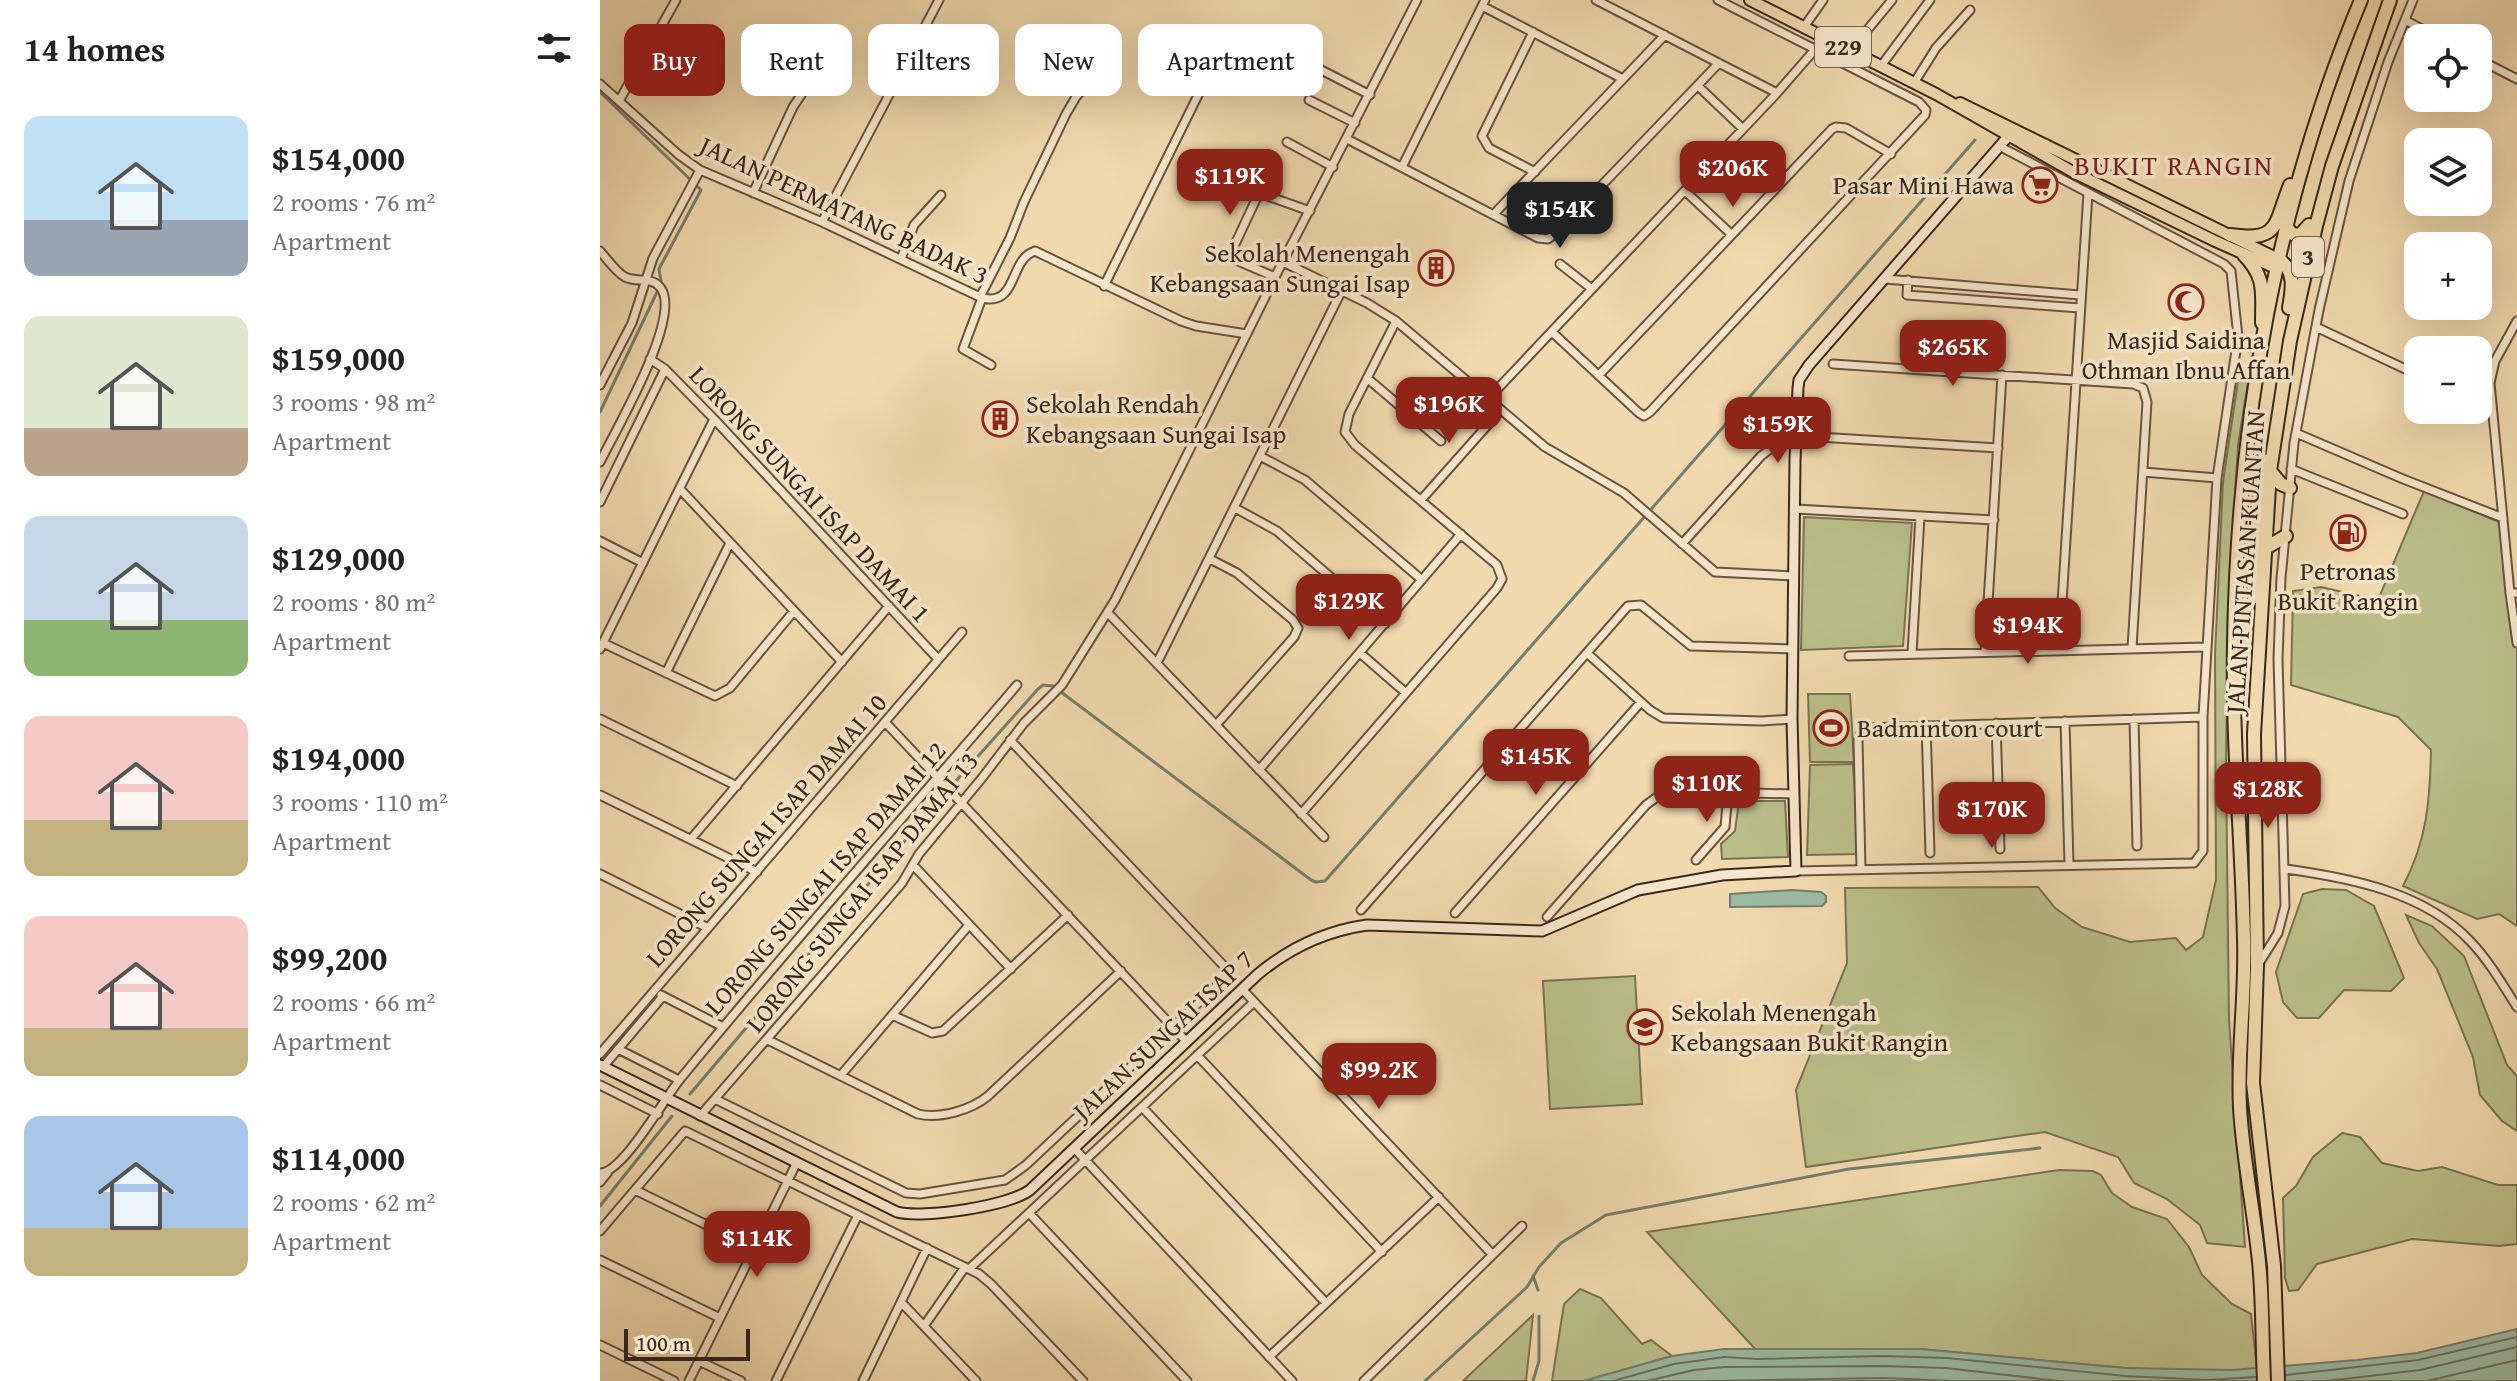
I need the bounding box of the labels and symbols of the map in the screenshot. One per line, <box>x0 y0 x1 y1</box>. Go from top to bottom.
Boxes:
road number: 229 <box>1815 27 1871 67</box>
street label: JALAN PERMATANG BADAK 3 <box>691 124 995 294</box>
pin: $206K <box>1677 141 1789 209</box>
district label: BUKIT RANGIN <box>2074 144 2274 185</box>
pin: $119K <box>1174 149 1286 217</box>
place label: Pasar Mini Hawa <box>1833 165 2015 204</box>
supermarket icon: Pasar Mini Hawa <box>2021 166 2059 204</box>
pin: $154K <box>1504 182 1616 250</box>
place label: Sekolah Menengah Kebangsaan Sungai Isap <box>1150 233 1410 302</box>
road number: 3 <box>2292 237 2324 277</box>
building icon: Sekolah Menengah Kebangsaan Sungai Isap <box>1417 249 1455 287</box>
mosque icon: Masjid Saidina Othman Ibnu Affan <box>2167 283 2205 321</box>
pin: $265K <box>1897 320 2009 388</box>
place label: Masjid Saidina Othman Ibnu Affan <box>2082 320 2291 389</box>
street label: LORONG SUNGAI ISAP DAMAI 1 <box>680 356 940 631</box>
pin: $196K <box>1393 377 1505 445</box>
place label: Sekolah Rendah Kebangsaan Sungai Isap <box>1026 384 1286 453</box>
pin: $159K <box>1722 397 1834 465</box>
building icon: Sekolah Rendah Kebangsaan Sungai Isap <box>981 400 1019 438</box>
street label: JALAN PINTASAN KUANTAN <box>2214 409 2275 718</box>
fuel station icon: Petronas Bukit Rangin <box>2329 514 2367 552</box>
place label: Petronas Bukit Rangin <box>2278 551 2419 620</box>
pin: $129K <box>1293 574 1405 642</box>
pin: $194K <box>1972 598 2084 666</box>
street label: LORONG SUNGAI ISAP DAMAI 10 <box>636 684 896 975</box>
place label: Badminton court <box>1857 708 2043 747</box>
sports icon: Badminton court <box>1812 709 1850 747</box>
pin: $145K <box>1480 729 1592 797</box>
street label: LORONG SUNGAI ISAP DAMAI 12 <box>695 732 955 1023</box>
street label: LORONG SUNGAI ISAP DAMAI 13 <box>736 743 987 1041</box>
pin: $110K <box>1651 756 1763 824</box>
pin: $128K <box>2212 762 2324 830</box>
pin: $170K <box>1936 782 2048 850</box>
street label: JALAN SUNGAI ISAP 7 <box>1061 940 1262 1131</box>
place label: Sekolah Menengah Kebangsaan Bukit Rangin <box>1671 992 1948 1061</box>
school or university icon: Sekolah Menengah Kebangsaan Bukit Rangin <box>1626 1008 1664 1046</box>
pin: $99.2K <box>1314 1043 1444 1111</box>
pin: $114K <box>701 1211 813 1279</box>
scale bar <box>624 1325 750 1361</box>

